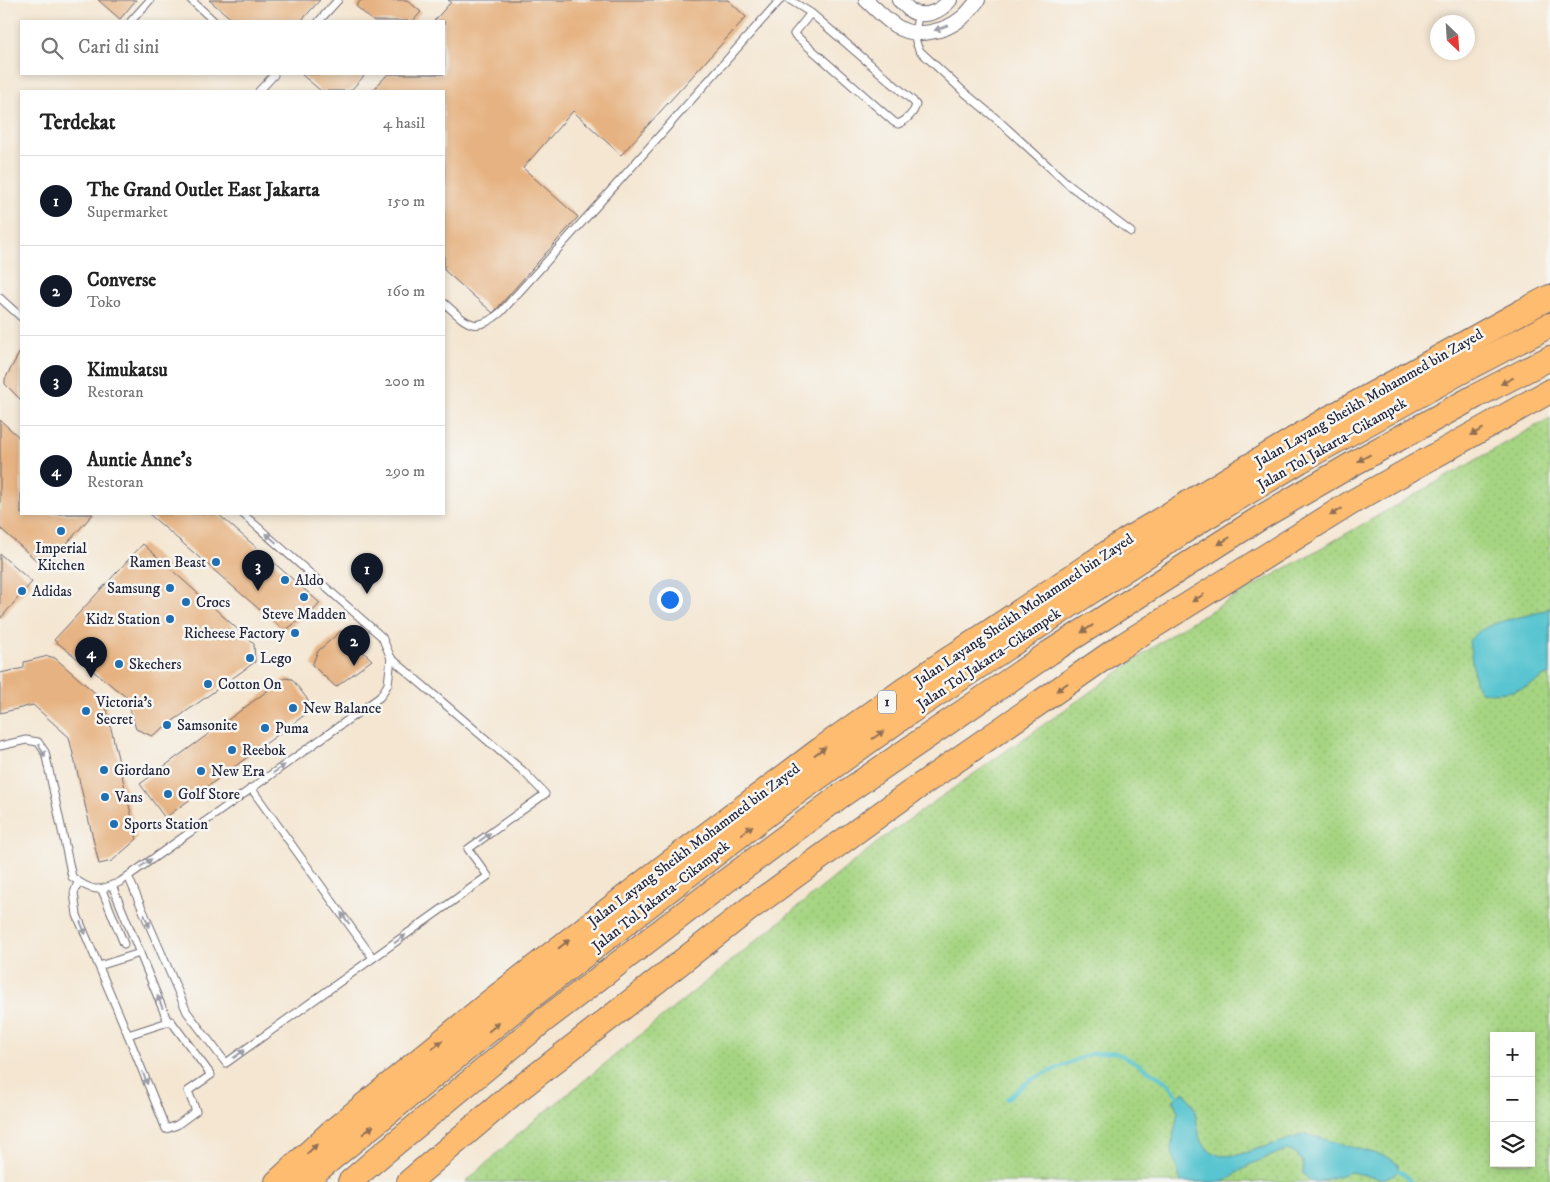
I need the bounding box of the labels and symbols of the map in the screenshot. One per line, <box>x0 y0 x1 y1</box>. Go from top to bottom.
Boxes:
north arrow <box>1430 15 1475 60</box>
one-way arrow <box>934 25 949 32</box>
street label: Jalan Layang Sheikh Mohammed bin Zayed <box>1250 324 1487 472</box>
one-way arrow <box>1499 377 1514 385</box>
street label: Jalan Tol Jakarta–Cikampek <box>1252 393 1411 496</box>
one-way arrow <box>1469 428 1484 436</box>
one-way arrow <box>1357 453 1370 462</box>
one-way arrow <box>1329 507 1342 517</box>
marker: Imperial Kitchen <box>55 525 67 537</box>
street label: Jalan Layang Sheikh Mohammed bin Zayed <box>909 529 1138 692</box>
one-way arrow <box>265 532 277 544</box>
one-way arrow <box>1218 536 1231 546</box>
place label: Imperial Kitchen <box>35 539 87 575</box>
pin: 3 <box>242 550 274 591</box>
place label: Ramen Beast <box>129 553 206 572</box>
pin: 1 <box>351 553 383 594</box>
marker: Ramen Beast <box>210 556 222 568</box>
place label: Aldo <box>295 571 324 590</box>
marker: Aldo <box>279 574 291 586</box>
place label: Samsung <box>107 579 161 598</box>
place label: Adidas <box>32 582 72 601</box>
marker: Samsung <box>164 582 176 594</box>
marker: Adidas <box>16 585 28 597</box>
your location <box>657 587 683 613</box>
marker: Steve Madden <box>298 591 310 603</box>
place label: Crocs <box>196 593 230 612</box>
one-way arrow <box>1191 594 1204 603</box>
marker: Crocs <box>180 596 192 608</box>
street label: Jalan Tol Jakarta–Cikampek <box>912 603 1065 715</box>
place label: Steve Madden <box>262 605 346 624</box>
place label: Kidz Station <box>86 610 160 629</box>
marker: Kidz Station <box>164 613 176 625</box>
place label: Richeese Factory <box>184 624 286 643</box>
one-way arrow <box>1081 624 1094 633</box>
pin: 2 <box>338 625 370 666</box>
marker: Richeese Factory <box>289 627 301 639</box>
pin: 4 <box>75 637 107 678</box>
place label: Lego <box>260 649 292 668</box>
marker: Lego <box>244 652 256 664</box>
place label: Skechers <box>129 655 181 674</box>
marker: Skechers <box>113 658 125 670</box>
place label: Cotton On <box>218 675 282 694</box>
marker: Cotton On <box>202 678 214 690</box>
one-way arrow <box>1055 682 1069 692</box>
road number: 1 <box>878 690 896 714</box>
place label: Victoria's Secret <box>95 693 152 729</box>
place label: New Balance <box>303 699 381 718</box>
marker: New Balance <box>287 702 299 714</box>
marker: Victoria's Secret <box>80 705 92 717</box>
place label: Samsonite <box>177 716 237 735</box>
marker: Samsonite <box>161 719 173 731</box>
place label: Puma <box>275 719 309 738</box>
marker: Puma <box>259 722 271 734</box>
one-way arrow <box>871 730 885 740</box>
place label: Reebok <box>242 741 287 760</box>
one-way arrow <box>38 744 47 759</box>
marker: Reebok <box>226 744 238 756</box>
one-way arrow <box>813 746 826 756</box>
street label: Jalan Layang Sheikh Mohammed bin Zayed <box>583 759 804 932</box>
place label: Giordano <box>114 761 170 780</box>
place label: New Era <box>211 762 265 781</box>
marker: Giordano <box>98 764 110 776</box>
one-way arrow <box>272 764 285 774</box>
marker: New Era <box>195 765 207 777</box>
place label: Golf Store <box>178 785 240 804</box>
place label: Vans <box>114 788 143 807</box>
marker: Golf Store <box>162 788 174 800</box>
marker: Vans <box>99 791 111 803</box>
place label: Sports Station <box>124 815 208 834</box>
marker: Sports Station <box>108 818 120 830</box>
one-way arrow <box>740 825 754 835</box>
one-way arrow <box>478 832 492 842</box>
street label: Jalan Tol Jakarta–Cikampek <box>587 836 734 957</box>
one-way arrow <box>139 858 153 868</box>
one-way arrow <box>340 911 350 925</box>
one-way arrow <box>143 914 151 928</box>
one-way arrow <box>79 921 87 935</box>
one-way arrow <box>393 934 407 944</box>
one-way arrow <box>557 938 570 949</box>
one-way arrow <box>156 994 164 1009</box>
one-way arrow <box>487 1021 500 1032</box>
one-way arrow <box>430 1039 443 1050</box>
one-way arrow <box>232 1049 246 1059</box>
one-way arrow <box>142 1071 150 1085</box>
one-way arrow <box>362 1124 375 1135</box>
one-way arrow <box>306 1143 318 1155</box>

